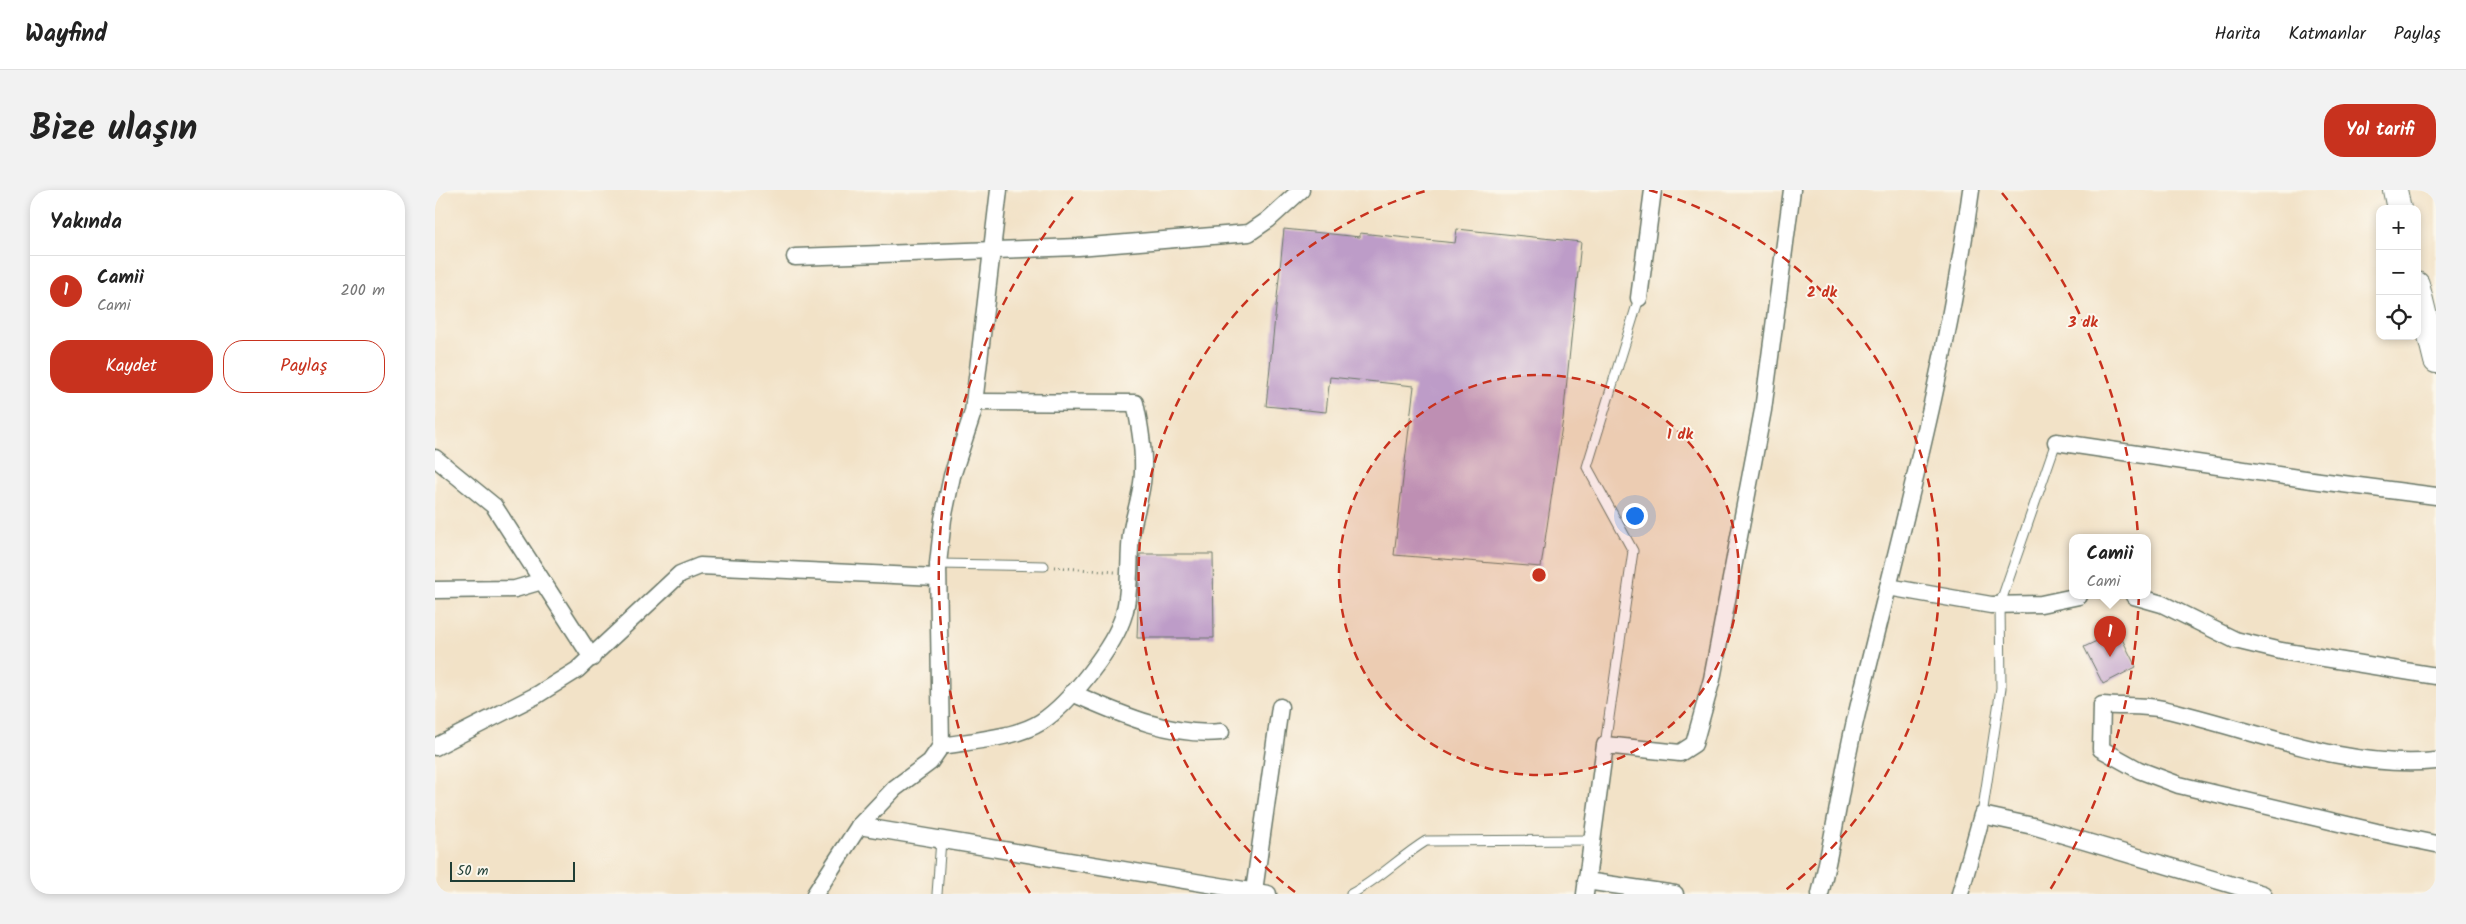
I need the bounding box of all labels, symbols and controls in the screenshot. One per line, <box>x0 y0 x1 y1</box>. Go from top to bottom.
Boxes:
text: Wayfind <box>25 15 107 54</box>
text: Harita <box>2214 20 2261 49</box>
text: Katmanlar <box>2289 20 2366 49</box>
text: Paylaş <box>2394 20 2441 49</box>
text: Bize ulaşın <box>30 102 197 158</box>
button: Yol tarifi <box>2324 104 2436 157</box>
map controls <box>2376 205 2421 340</box>
button: + <box>2376 205 2421 250</box>
text: Yakında <box>50 206 122 239</box>
button: − <box>2376 250 2421 295</box>
text: Camii <box>97 263 144 293</box>
text: 1 <box>64 278 68 303</box>
text: 200 m <box>341 278 385 303</box>
text: 2 dk <box>1807 281 1838 305</box>
text: Cami <box>97 293 131 318</box>
button: locate <box>2376 295 2421 340</box>
text: 3 dk <box>2067 311 2098 335</box>
button: Kaydet <box>50 340 213 393</box>
button: Paylaş <box>223 340 385 393</box>
text: 1 dk <box>1667 423 1693 447</box>
your location <box>1622 503 1648 529</box>
popup <box>2069 534 2151 599</box>
text: Camii <box>2087 539 2133 569</box>
centre of rings <box>1530 566 1548 584</box>
text: Cami <box>2087 569 2120 594</box>
pin: 1 <box>2094 616 2126 657</box>
scale bar <box>450 859 575 882</box>
text: 50 m <box>457 860 488 882</box>

